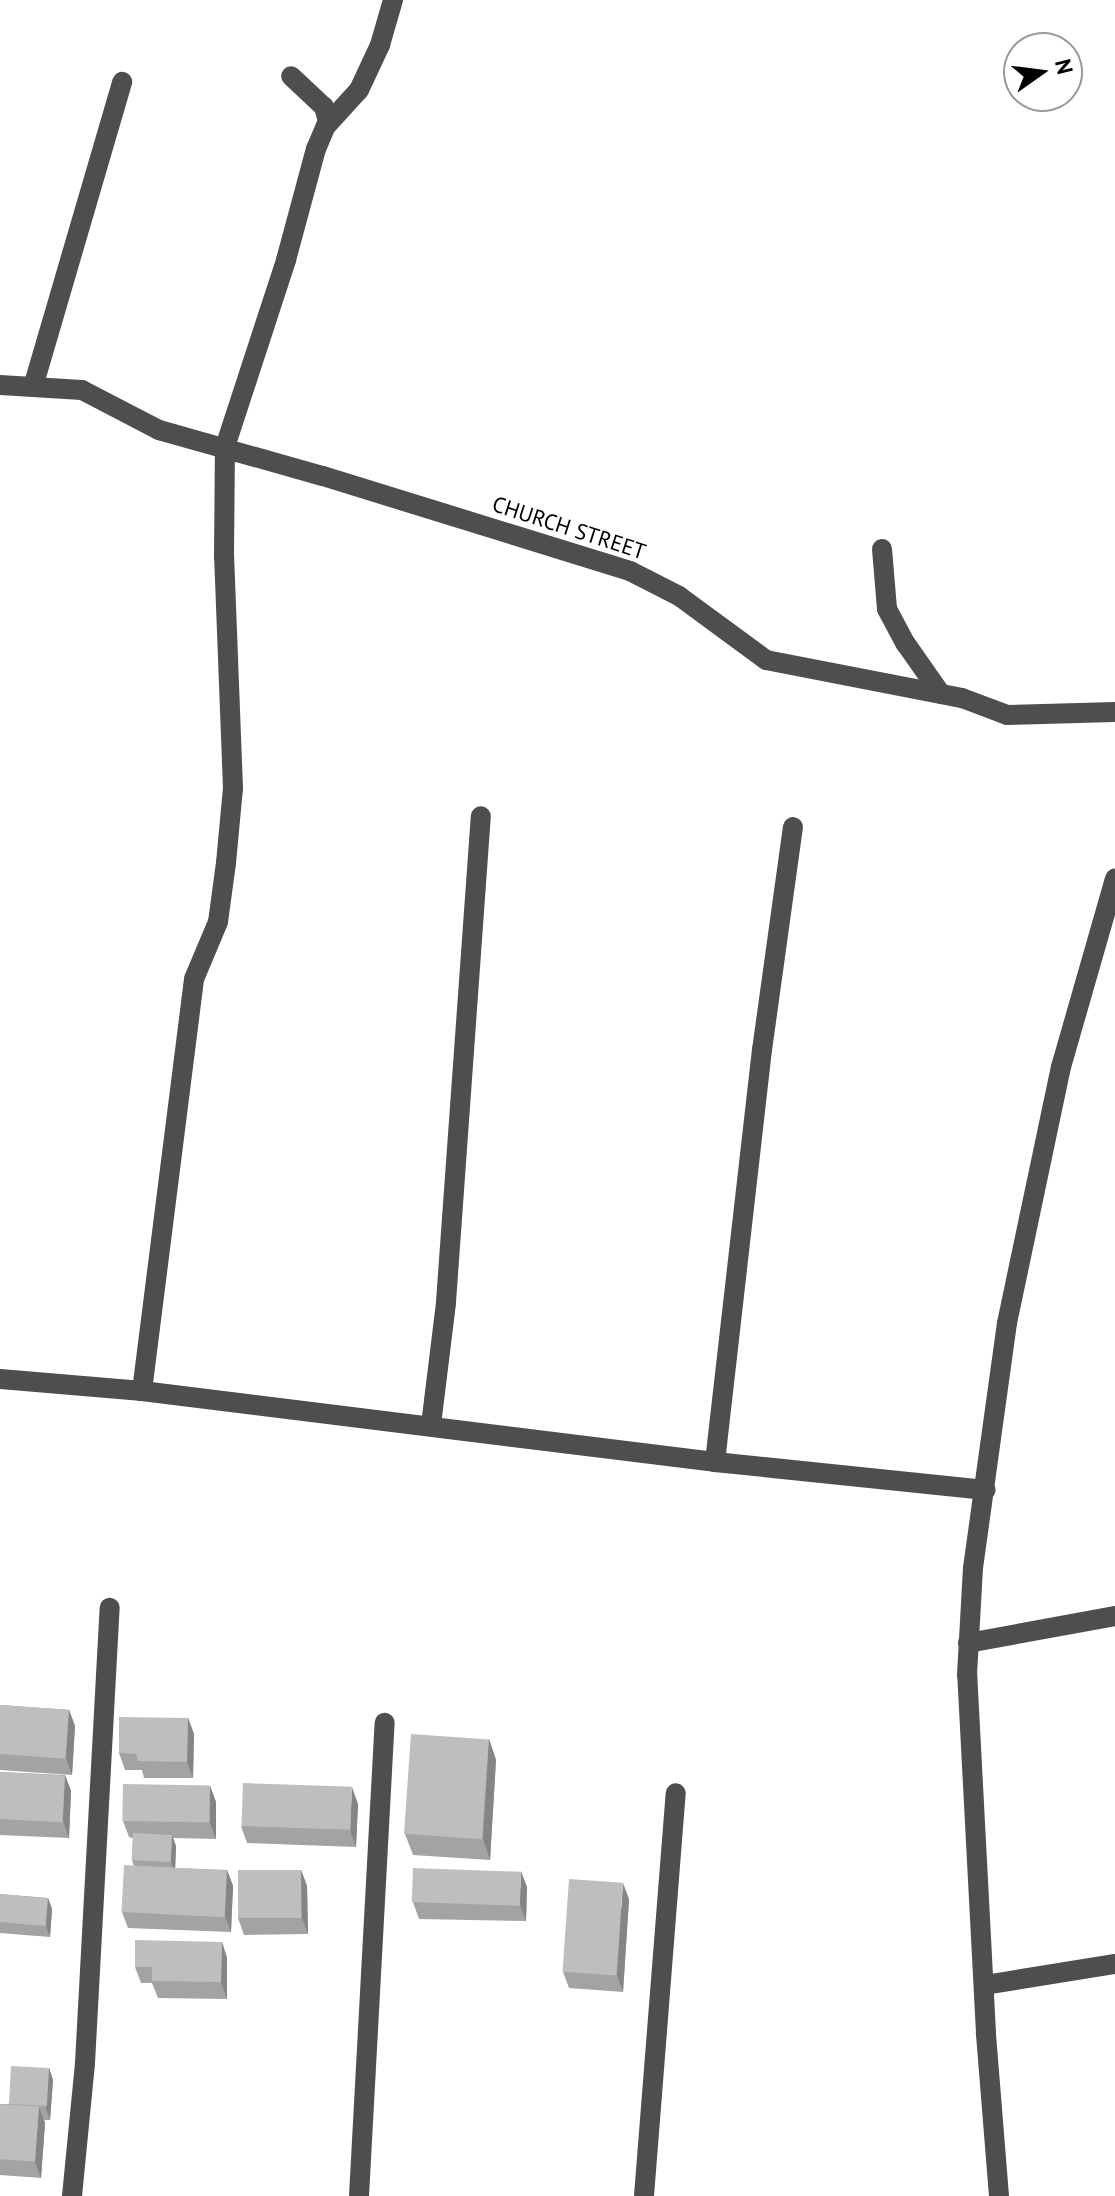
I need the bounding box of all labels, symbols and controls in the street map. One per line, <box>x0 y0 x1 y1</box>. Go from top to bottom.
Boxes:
north arrow <box>1003 32 1083 112</box>
text: N <box>1049 56 1080 77</box>
street label: CHURCH STREET <box>489 491 649 565</box>

